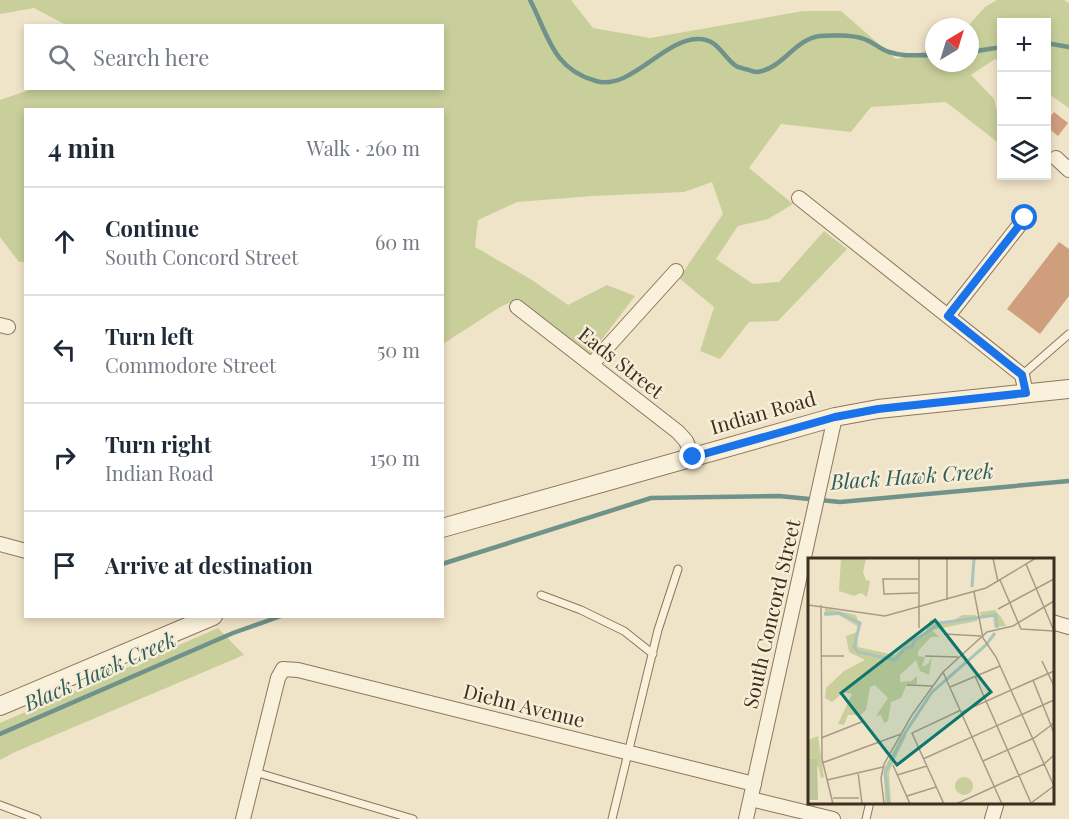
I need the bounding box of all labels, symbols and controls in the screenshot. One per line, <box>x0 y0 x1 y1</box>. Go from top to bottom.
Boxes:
north arrow <box>925 18 979 72</box>
map controls <box>997 18 1051 180</box>
button: + <box>997 18 1051 72</box>
search box <box>24 24 444 90</box>
icon: search <box>45 41 78 74</box>
text: Search here <box>93 42 209 72</box>
button: − <box>997 72 1051 126</box>
button: layers <box>997 126 1051 180</box>
text: 4 min <box>48 130 115 165</box>
text: Walk · 260 m <box>307 134 420 161</box>
route start <box>1011 204 1037 230</box>
text: Continue <box>105 213 199 243</box>
icon: ahead <box>48 225 81 258</box>
text: 60 m <box>375 228 420 255</box>
text: South Concord Street <box>105 243 298 270</box>
street label: Eads Street <box>574 320 671 404</box>
text: Turn left <box>105 321 194 351</box>
icon: left <box>48 333 81 366</box>
text: 50 m <box>377 336 420 363</box>
text: Commodore Street <box>105 351 276 378</box>
street label: Indian Road <box>707 384 819 440</box>
text: Turn right <box>105 429 211 459</box>
icon: right <box>48 441 81 474</box>
route end <box>679 443 705 469</box>
text: 150 m <box>370 444 420 471</box>
water label: Black Hawk Creek <box>828 455 995 495</box>
text: Indian Road <box>105 459 214 486</box>
street label: South Concord Street <box>736 516 806 711</box>
icon: arrive <box>48 549 81 582</box>
text: Arrive at destination <box>105 550 313 580</box>
inset map <box>808 558 1054 804</box>
water label: Black Hawk Creek <box>18 624 180 717</box>
street label: Diehn Avenue <box>461 676 588 733</box>

